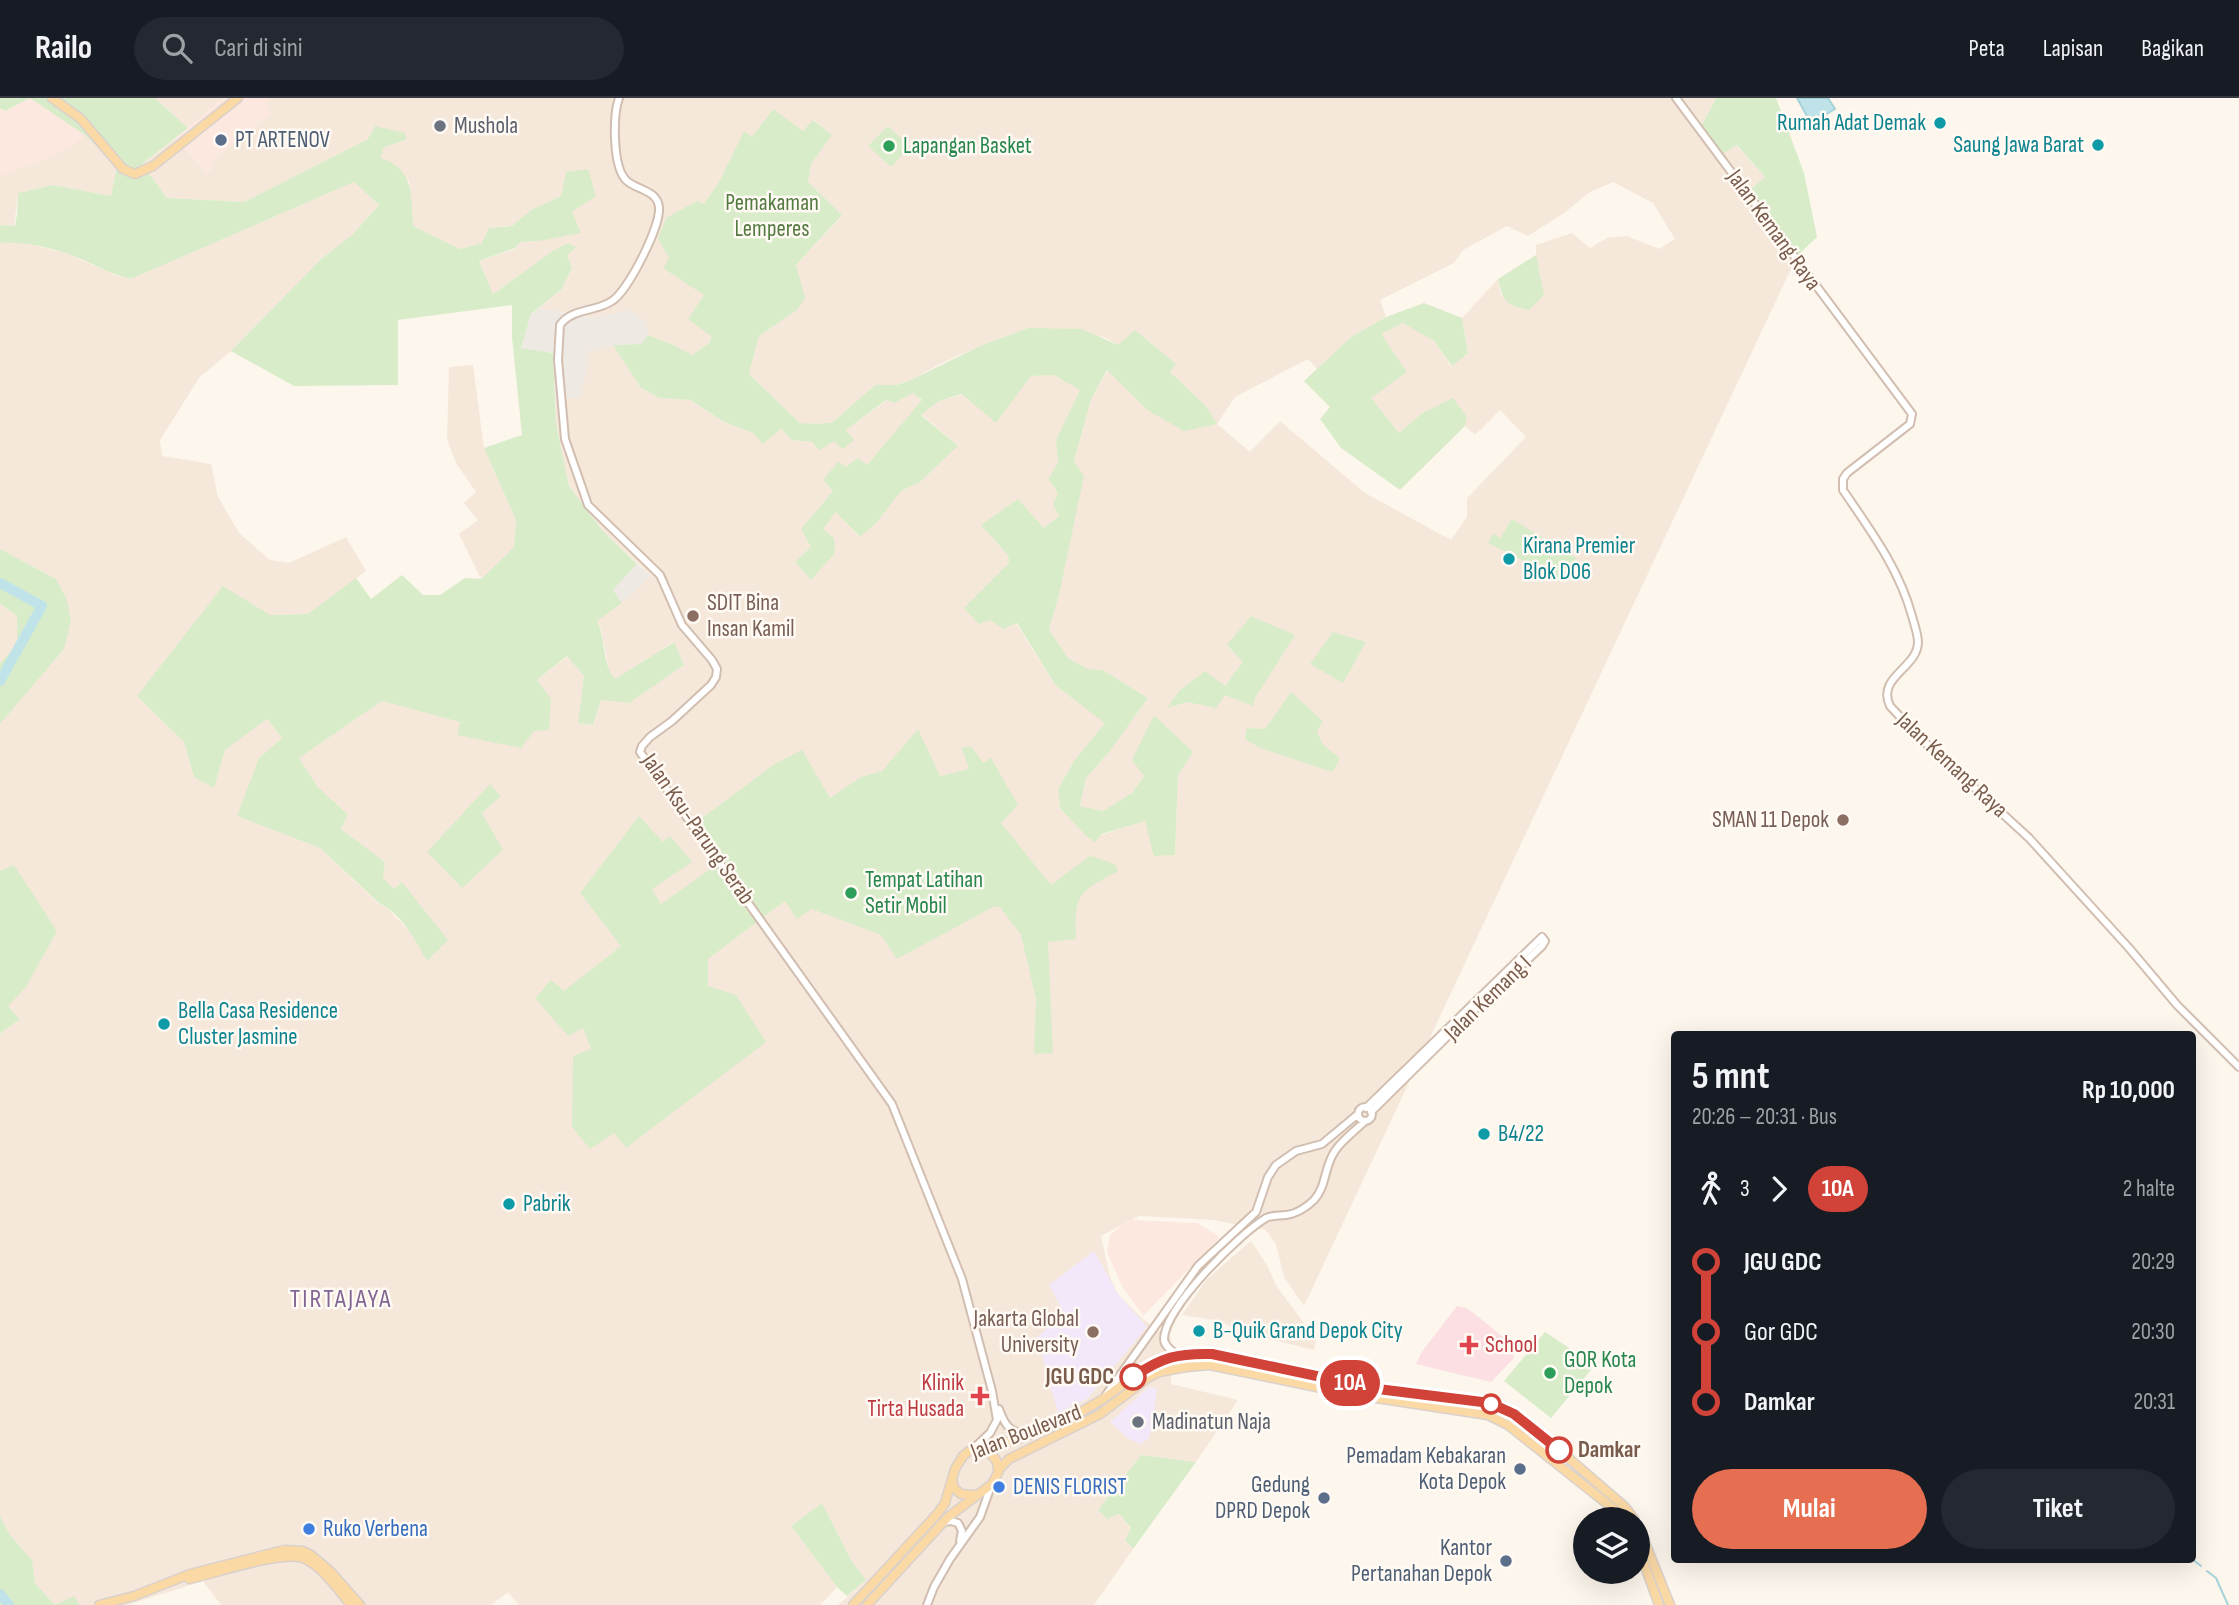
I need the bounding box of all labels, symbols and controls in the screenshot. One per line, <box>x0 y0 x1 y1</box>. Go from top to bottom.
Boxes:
search box <box>134 17 624 80</box>
text: Railo <box>35 28 92 68</box>
icon: search <box>158 29 196 67</box>
text: Cari di sini <box>214 33 303 64</box>
text: Peta <box>1969 34 2005 63</box>
text: Lapisan <box>2043 34 2103 63</box>
text: Bagikan <box>2141 34 2204 63</box>
place label: Rumah Adat Demak <box>1777 109 1926 137</box>
place label: Mushola <box>454 112 518 140</box>
marker: Rumah Adat Demak <box>1932 115 1948 131</box>
marker: Mushola <box>432 118 448 134</box>
place label: PT ARTENOV <box>235 126 331 154</box>
place label: Saung Jawa Barat <box>1953 131 2084 159</box>
marker: PT ARTENOV <box>213 132 229 148</box>
place label: Lapangan Basket <box>903 132 1032 160</box>
marker: Saung Jawa Barat <box>2090 137 2106 153</box>
marker: Lapangan Basket <box>881 138 897 154</box>
street label: Jalan Kemang Raya <box>1720 163 1827 296</box>
park label: Pemakaman Lemperes <box>725 189 819 243</box>
place label: Kirana Premier Blok D06 <box>1523 532 1636 586</box>
marker: Kirana Premier Blok D06 <box>1501 551 1517 567</box>
place label: SDIT Bina Insan Kamil <box>707 589 794 643</box>
marker: SDIT Bina Insan Kamil <box>685 608 701 624</box>
street label: Jalan Kemang Raya <box>1890 706 2014 824</box>
street label: Jalan Ksu-Parung Serab <box>635 747 760 910</box>
place label: SMAN 11 Depok <box>1712 806 1829 834</box>
marker: SMAN 11 Depok <box>1835 812 1851 828</box>
place label: Tempat Latihan Setir Mobil <box>865 866 983 920</box>
marker: Tempat Latihan Setir Mobil <box>843 885 859 901</box>
street label: Jalan Kemang I <box>1438 950 1537 1047</box>
place label: Bella Casa Residence Cluster Jasmine <box>178 997 338 1051</box>
marker: Bella Casa Residence Cluster Jasmine <box>156 1016 172 1032</box>
text: 5 mnt <box>1692 1054 1769 1099</box>
text: Rp 10,000 <box>2082 1075 2175 1106</box>
text: 20:26 – 20:31 · Bus <box>1692 1103 1837 1131</box>
place label: B4/22 <box>1498 1120 1544 1148</box>
marker: B4/22 <box>1476 1126 1492 1142</box>
icon: walk <box>1692 1170 1730 1208</box>
icon: forward <box>1760 1170 1798 1208</box>
text: 10A <box>1822 1174 1854 1203</box>
text: 3 <box>1740 1175 1750 1203</box>
text: 2 halte <box>2123 1175 2175 1203</box>
place label: Pabrik <box>523 1190 571 1218</box>
marker: Pabrik <box>501 1196 517 1212</box>
text: JGU GDC <box>1744 1247 1822 1278</box>
text: 20:29 <box>2132 1248 2175 1276</box>
district label: TIRTAJAYA <box>290 1284 392 1315</box>
place label: Jakarta Global University <box>972 1305 1079 1359</box>
place label: B-Quik Grand Depok City <box>1213 1317 1403 1345</box>
text: Gor GDC <box>1744 1317 1818 1348</box>
text: 20:30 <box>2131 1318 2175 1346</box>
marker: B-Quik Grand Depok City <box>1191 1323 1207 1339</box>
marker: Jakarta Global University <box>1085 1324 1101 1340</box>
place label: School <box>1485 1331 1537 1359</box>
marker: School <box>1459 1335 1479 1355</box>
place label: GOR Kota Depok <box>1564 1346 1636 1400</box>
line badge: 10A <box>1310 1360 1390 1406</box>
place label: JGU GDC <box>1044 1363 1114 1391</box>
marker: JGU GDC <box>1120 1364 1146 1390</box>
marker: GOR Kota Depok <box>1542 1365 1558 1381</box>
text: 10A <box>1334 1368 1366 1397</box>
place label: Klinik Tirta Husada <box>867 1369 964 1423</box>
marker: Klinik Tirta Husada <box>970 1386 990 1406</box>
text: Damkar <box>1744 1387 1815 1418</box>
text: 20:31 <box>2134 1388 2175 1416</box>
unlabelled marker <box>1481 1394 1501 1414</box>
street label: Jalan Boulevard <box>966 1398 1085 1466</box>
place label: Madinatun Naja <box>1152 1408 1271 1436</box>
marker: Madinatun Naja <box>1130 1414 1146 1430</box>
place label: Damkar <box>1578 1436 1641 1464</box>
marker: Damkar <box>1546 1437 1572 1463</box>
place label: Pemadam Kebakaran Kota Depok <box>1346 1442 1506 1496</box>
marker: Pemadam Kebakaran Kota Depok <box>1512 1461 1528 1477</box>
button: Mulai <box>1692 1469 1927 1549</box>
button: Tiket <box>1941 1469 2175 1549</box>
place label: Gedung DPRD Depok <box>1215 1471 1310 1525</box>
place label: DENIS FLORIST <box>1013 1473 1126 1501</box>
marker: DENIS FLORIST <box>991 1479 1007 1495</box>
marker: Gedung DPRD Depok <box>1316 1490 1332 1506</box>
map controls <box>1573 1507 1650 1584</box>
button: layers <box>1573 1507 1650 1584</box>
place label: Ruko Verbena <box>323 1515 428 1543</box>
marker: Ruko Verbena <box>301 1521 317 1537</box>
place label: Kantor Pertanahan Depok <box>1351 1534 1492 1588</box>
marker: Kantor Pertanahan Depok <box>1498 1553 1514 1569</box>

